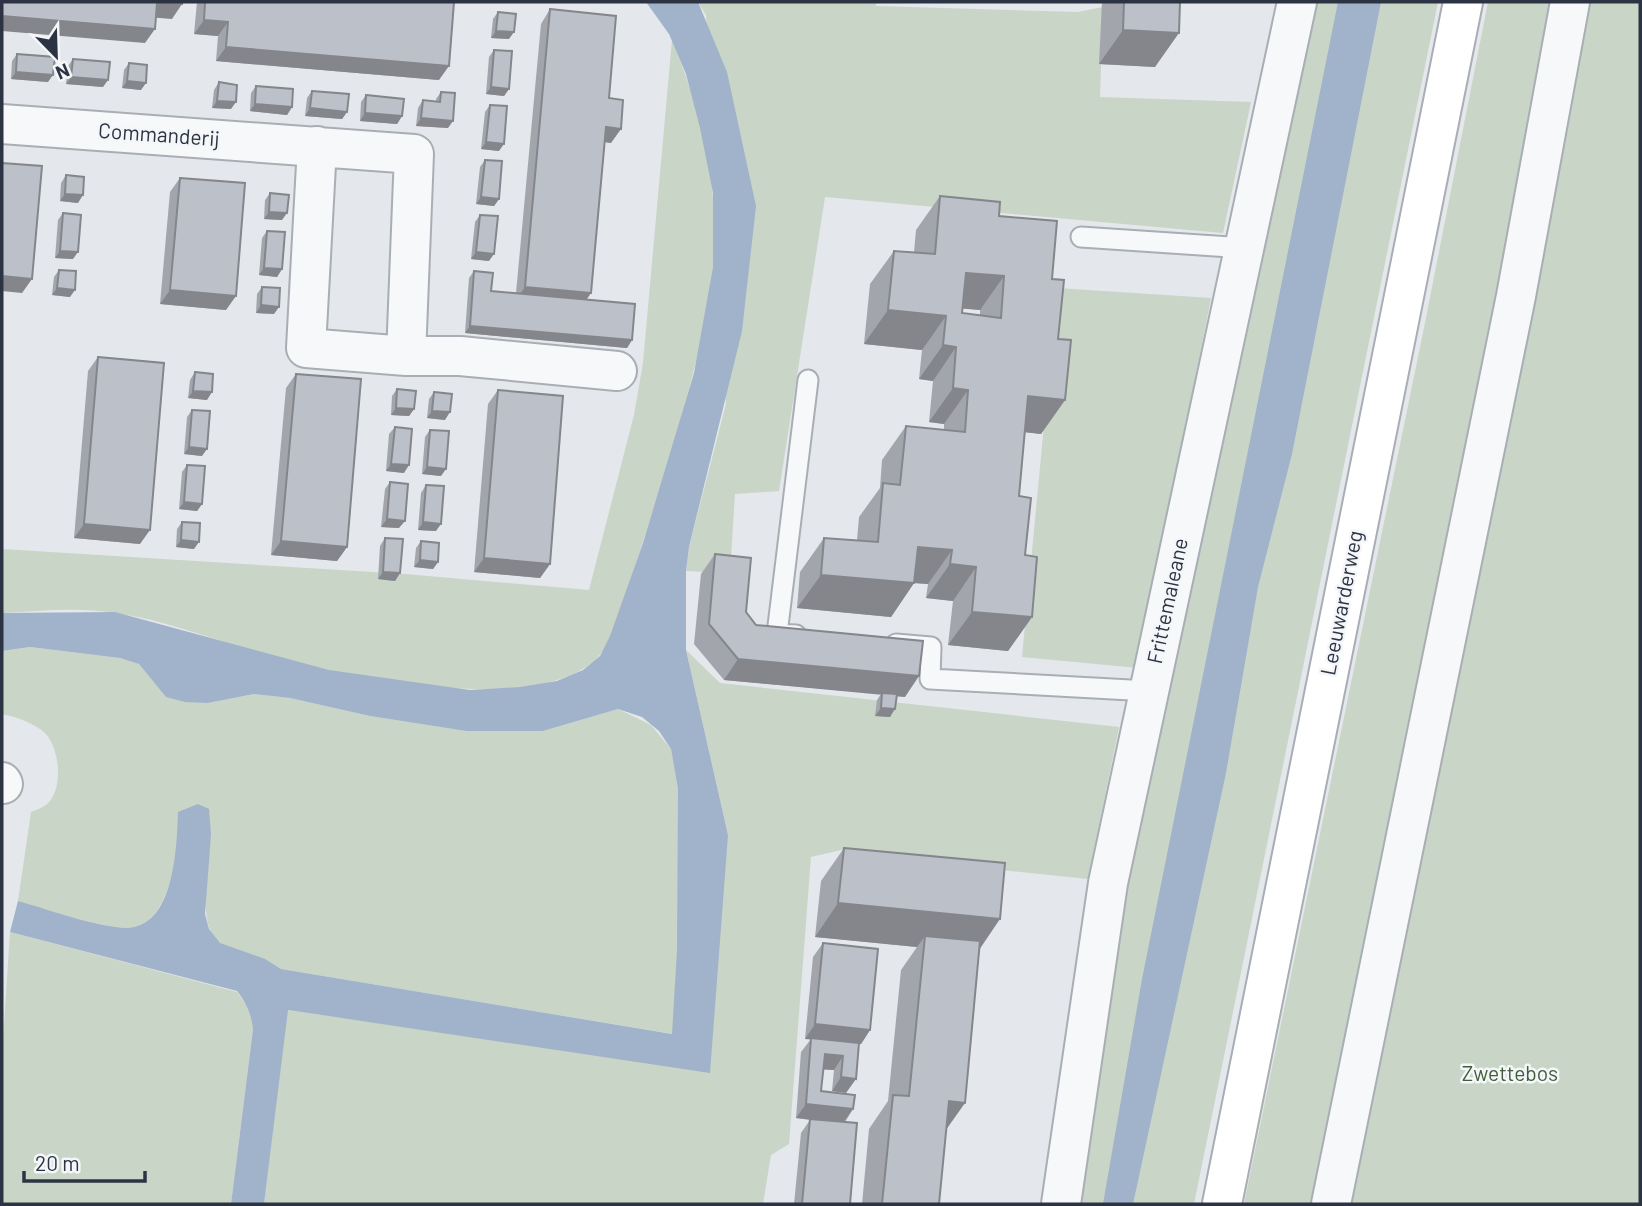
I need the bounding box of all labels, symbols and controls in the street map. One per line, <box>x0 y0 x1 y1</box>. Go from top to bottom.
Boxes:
north arrow <box>21 21 91 91</box>
text: N <box>53 59 73 85</box>
street label: Commanderij <box>98 117 221 150</box>
street label: Leeuwarderweg <box>1314 528 1367 677</box>
street label: Frittemaleane <box>1141 536 1192 666</box>
park label: Zwettebos <box>1462 1060 1558 1085</box>
scale bar <box>24 1140 145 1184</box>
text: 20 m <box>35 1150 80 1175</box>

